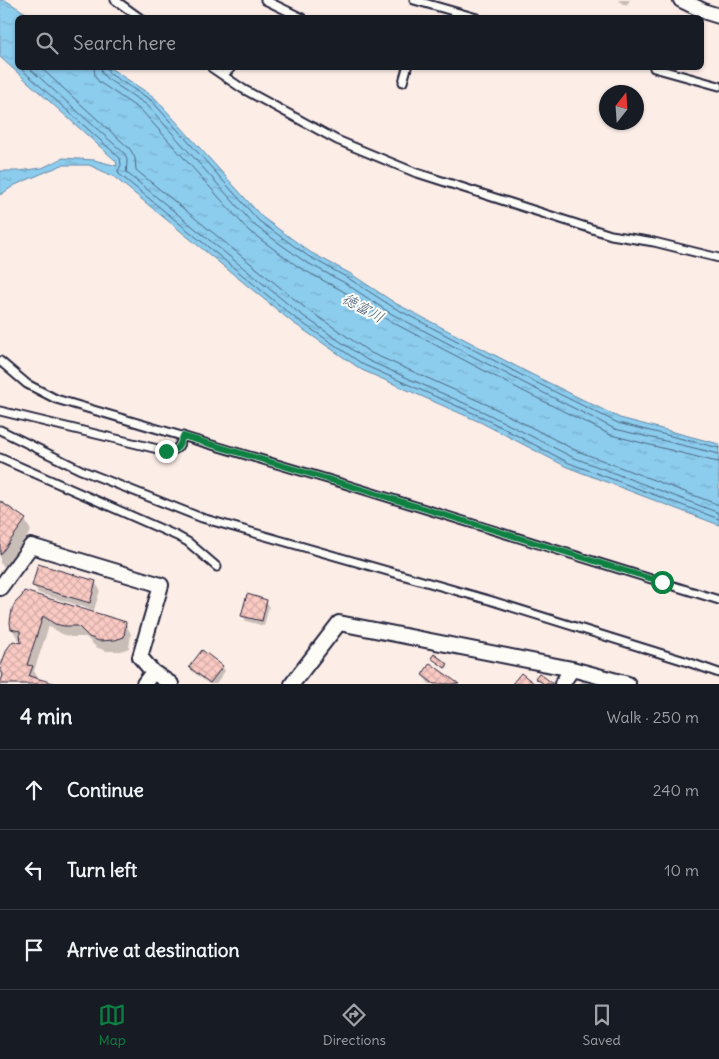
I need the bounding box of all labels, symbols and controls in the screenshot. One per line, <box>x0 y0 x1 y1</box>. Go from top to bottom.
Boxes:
search box <box>15 15 704 70</box>
icon: search <box>33 29 61 57</box>
text: Search here <box>73 31 176 55</box>
north arrow <box>599 85 644 130</box>
water label: 徳富川 <box>339 288 388 327</box>
route end <box>155 440 178 463</box>
route start <box>651 571 674 594</box>
text: 4 min <box>20 703 72 730</box>
text: Walk · 250 m <box>607 707 699 727</box>
icon: ahead <box>20 776 48 804</box>
text: Continue <box>67 778 144 802</box>
text: 240 m <box>653 780 699 800</box>
icon: left <box>20 856 48 884</box>
text: Turn left <box>67 858 137 882</box>
text: 10 m <box>664 860 699 880</box>
icon: arrive <box>20 936 48 964</box>
text: Arrive at destination <box>67 938 240 962</box>
tab: Map <box>98 1001 126 1049</box>
tab: Directions <box>323 1001 386 1049</box>
tab: Saved <box>582 1001 621 1049</box>

